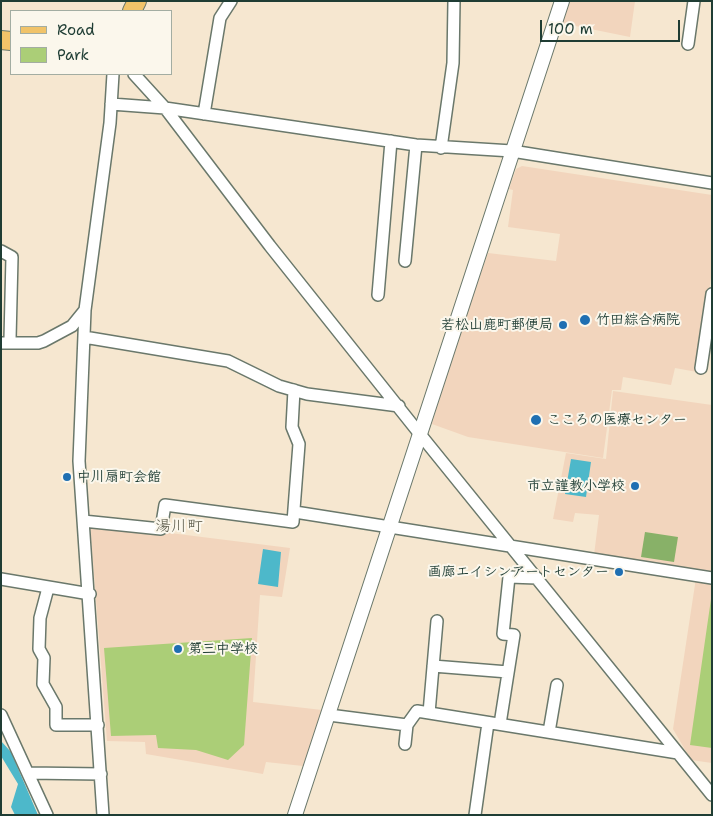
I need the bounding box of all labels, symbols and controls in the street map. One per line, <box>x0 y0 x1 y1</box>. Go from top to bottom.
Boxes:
legend <box>10 10 172 75</box>
scale bar <box>543 10 683 42</box>
text: 100 m <box>548 19 593 39</box>
text: Road <box>57 20 95 40</box>
text: Park <box>57 45 89 65</box>
place label: 竹田綜合病院 <box>596 312 680 328</box>
marker: 竹田綜合病院 <box>578 313 592 327</box>
place label: 若松山鹿町郵便局 <box>441 317 553 333</box>
marker: 若松山鹿町郵便局 <box>557 319 569 331</box>
place label: こころの医療センター <box>547 412 687 428</box>
marker: こころの医療センター <box>529 413 543 427</box>
place label: 中川扇町会館 <box>77 469 161 485</box>
marker: 中川扇町会館 <box>61 471 73 483</box>
place label: 市立謹教小学校 <box>527 478 625 494</box>
marker: 市立謹教小学校 <box>629 480 641 492</box>
district label: 湯川町 <box>155 517 203 537</box>
place label: 画廊エイシンアートセンター <box>428 564 609 580</box>
marker: 画廊エイシンアートセンター <box>613 566 625 578</box>
place label: 第三中学校 <box>188 641 258 657</box>
marker: 第三中学校 <box>172 643 184 655</box>

